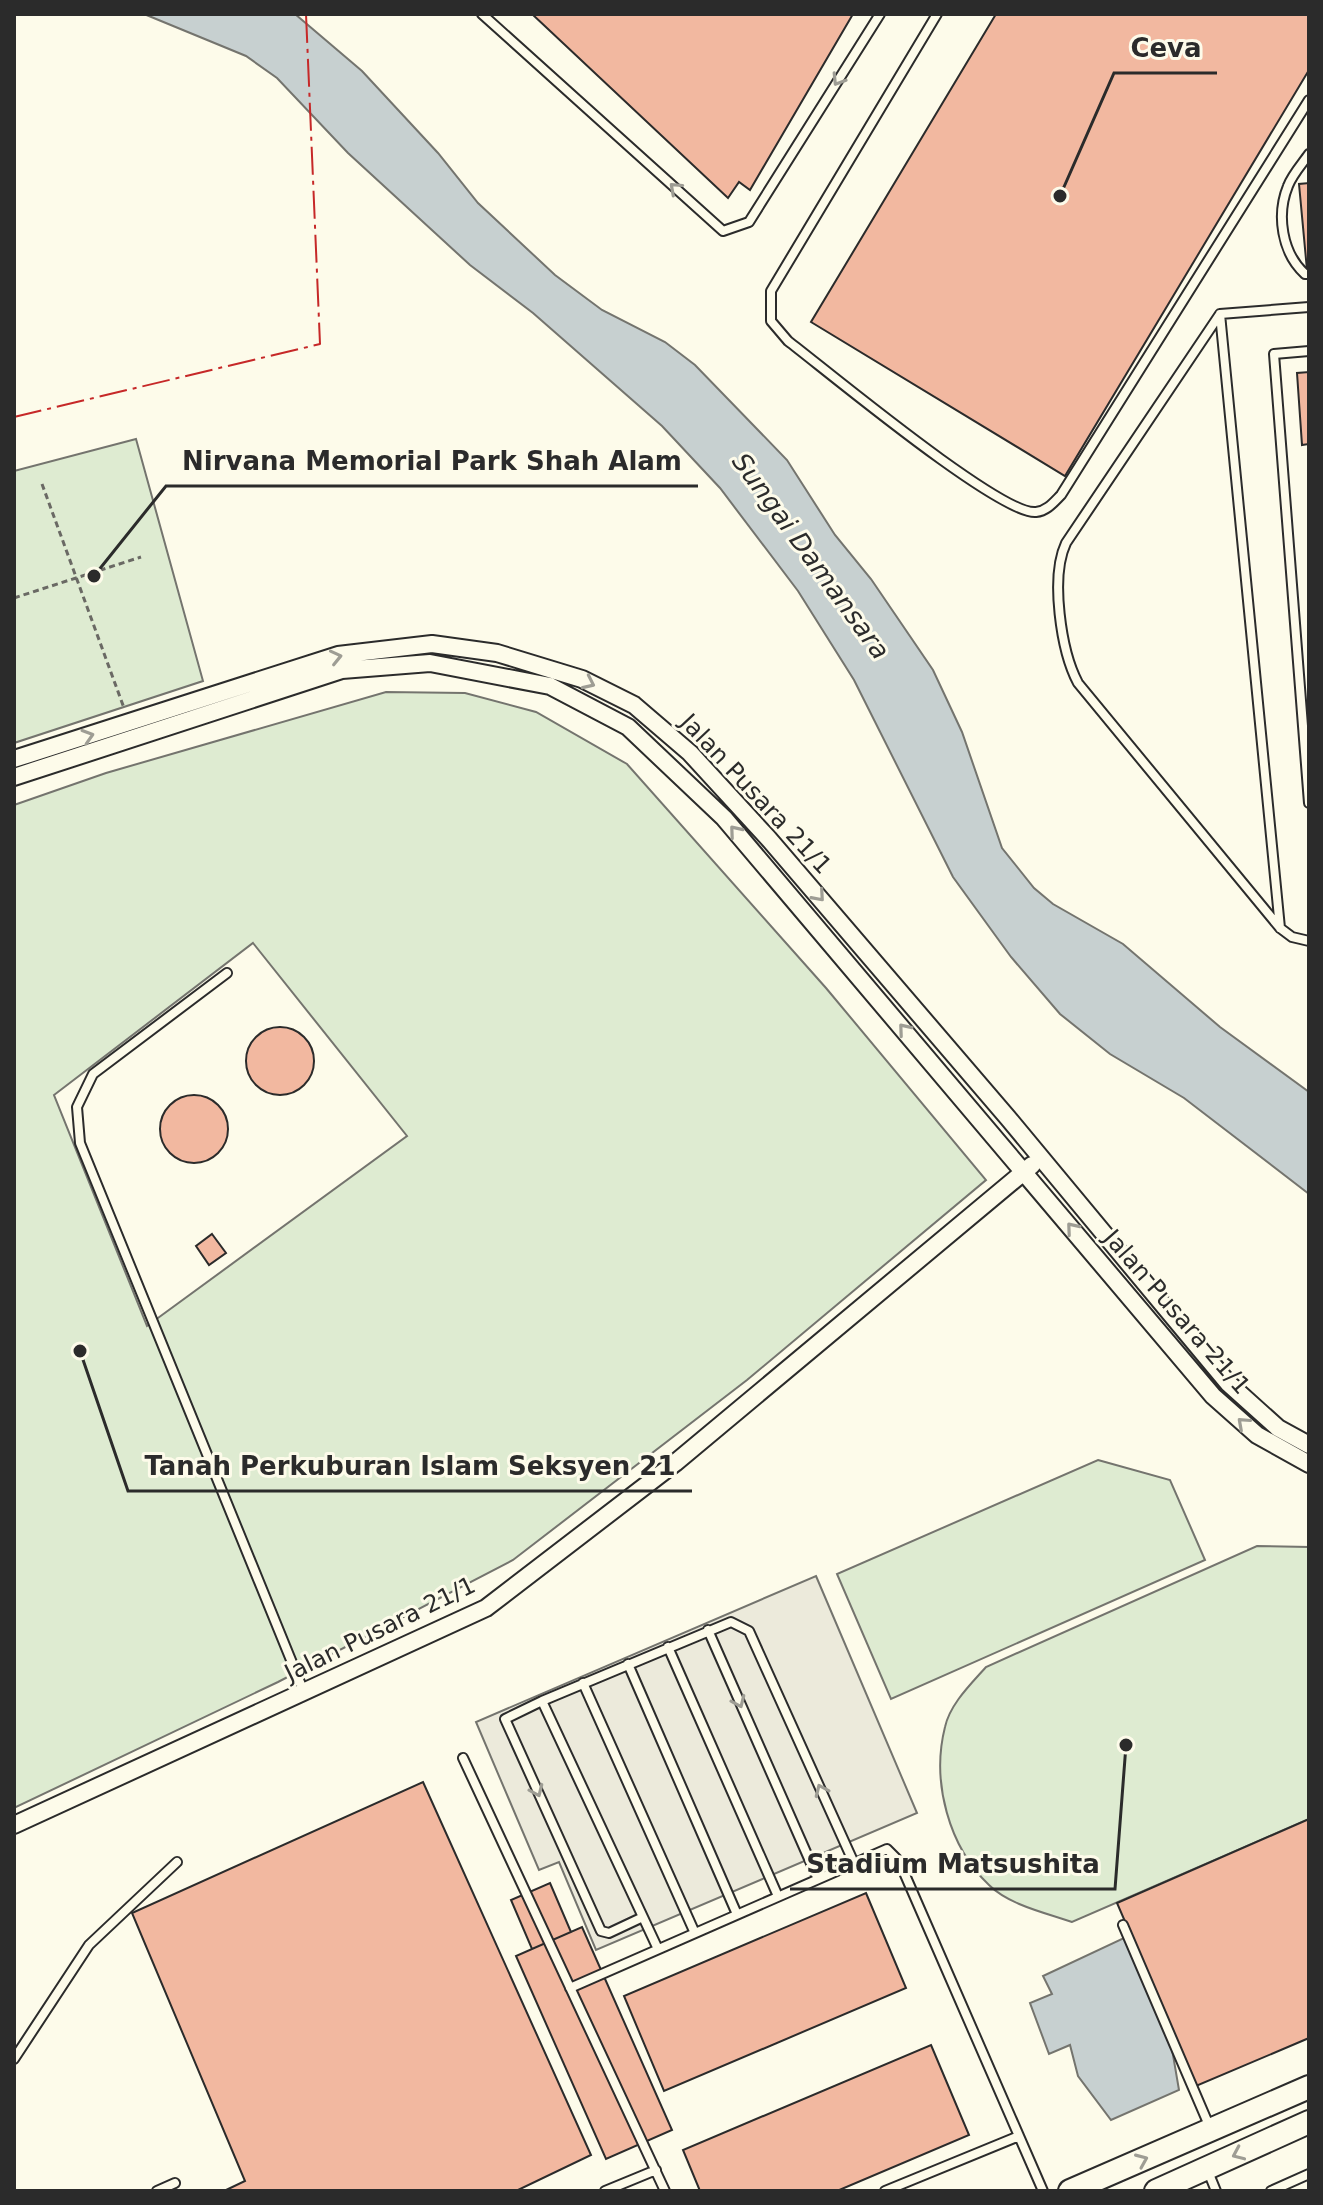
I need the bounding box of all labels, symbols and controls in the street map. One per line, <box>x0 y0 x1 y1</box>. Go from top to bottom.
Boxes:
callout: Ceva <box>1114 23 1217 73</box>
text: Ceva <box>1130 33 1202 63</box>
one-way arrow <box>833 71 848 86</box>
one-way arrow <box>670 184 685 198</box>
callout: Nirvana Memorial Park Shah Alam <box>166 436 698 486</box>
text: Nirvana Memorial Park Shah Alam <box>182 446 682 476</box>
water label: Sungai Damansara <box>726 447 896 665</box>
one-way arrow <box>329 649 343 666</box>
one-way arrow <box>581 673 596 689</box>
street label: Jalan Pusara 21/1 <box>673 707 837 880</box>
one-way arrow <box>81 729 95 745</box>
one-way arrow <box>730 826 745 841</box>
one-way arrow <box>809 887 824 902</box>
one-way arrow <box>899 1024 914 1039</box>
one-way arrow <box>1067 1222 1082 1237</box>
street label: Jalan Pusara 21/1 <box>1097 1223 1256 1400</box>
one-way arrow <box>1238 1418 1253 1432</box>
callout: Tanah Perkuburan Islam Seksyen 21 <box>128 1441 692 1491</box>
text: Tanah Perkuburan Islam Seksyen 21 <box>144 1451 676 1481</box>
street label: Jalan Pusara 21/1 <box>278 1571 480 1688</box>
one-way arrow <box>730 1694 746 1708</box>
one-way arrow <box>528 1782 544 1797</box>
one-way arrow <box>815 1784 831 1798</box>
callout: Stadium Matsushita <box>790 1839 1115 1889</box>
text: Stadium Matsushita <box>806 1849 1100 1879</box>
one-way arrow <box>1232 2144 1246 2160</box>
one-way arrow <box>1133 2154 1148 2170</box>

